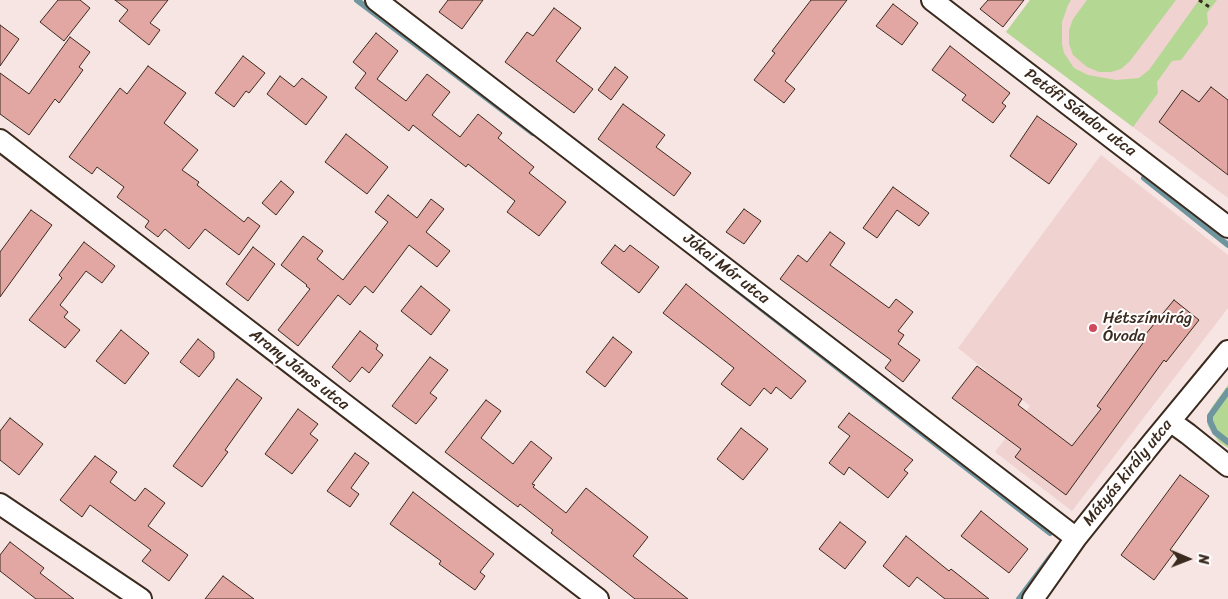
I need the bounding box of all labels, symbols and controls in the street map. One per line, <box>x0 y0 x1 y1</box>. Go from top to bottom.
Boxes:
street label: Petőfi Sándor utca <box>1020 65 1140 161</box>
street label: Jókai Mór utca <box>679 229 773 309</box>
place label: Hétszínvirág Óvoda <box>1103 309 1192 347</box>
marker: Hétszínvirág Óvoda <box>1087 322 1099 334</box>
street label: Arany János utca <box>245 325 353 415</box>
street label: Mátyás király utca <box>1079 416 1177 530</box>
north arrow <box>1163 534 1213 584</box>
text: N <box>1191 554 1216 564</box>

